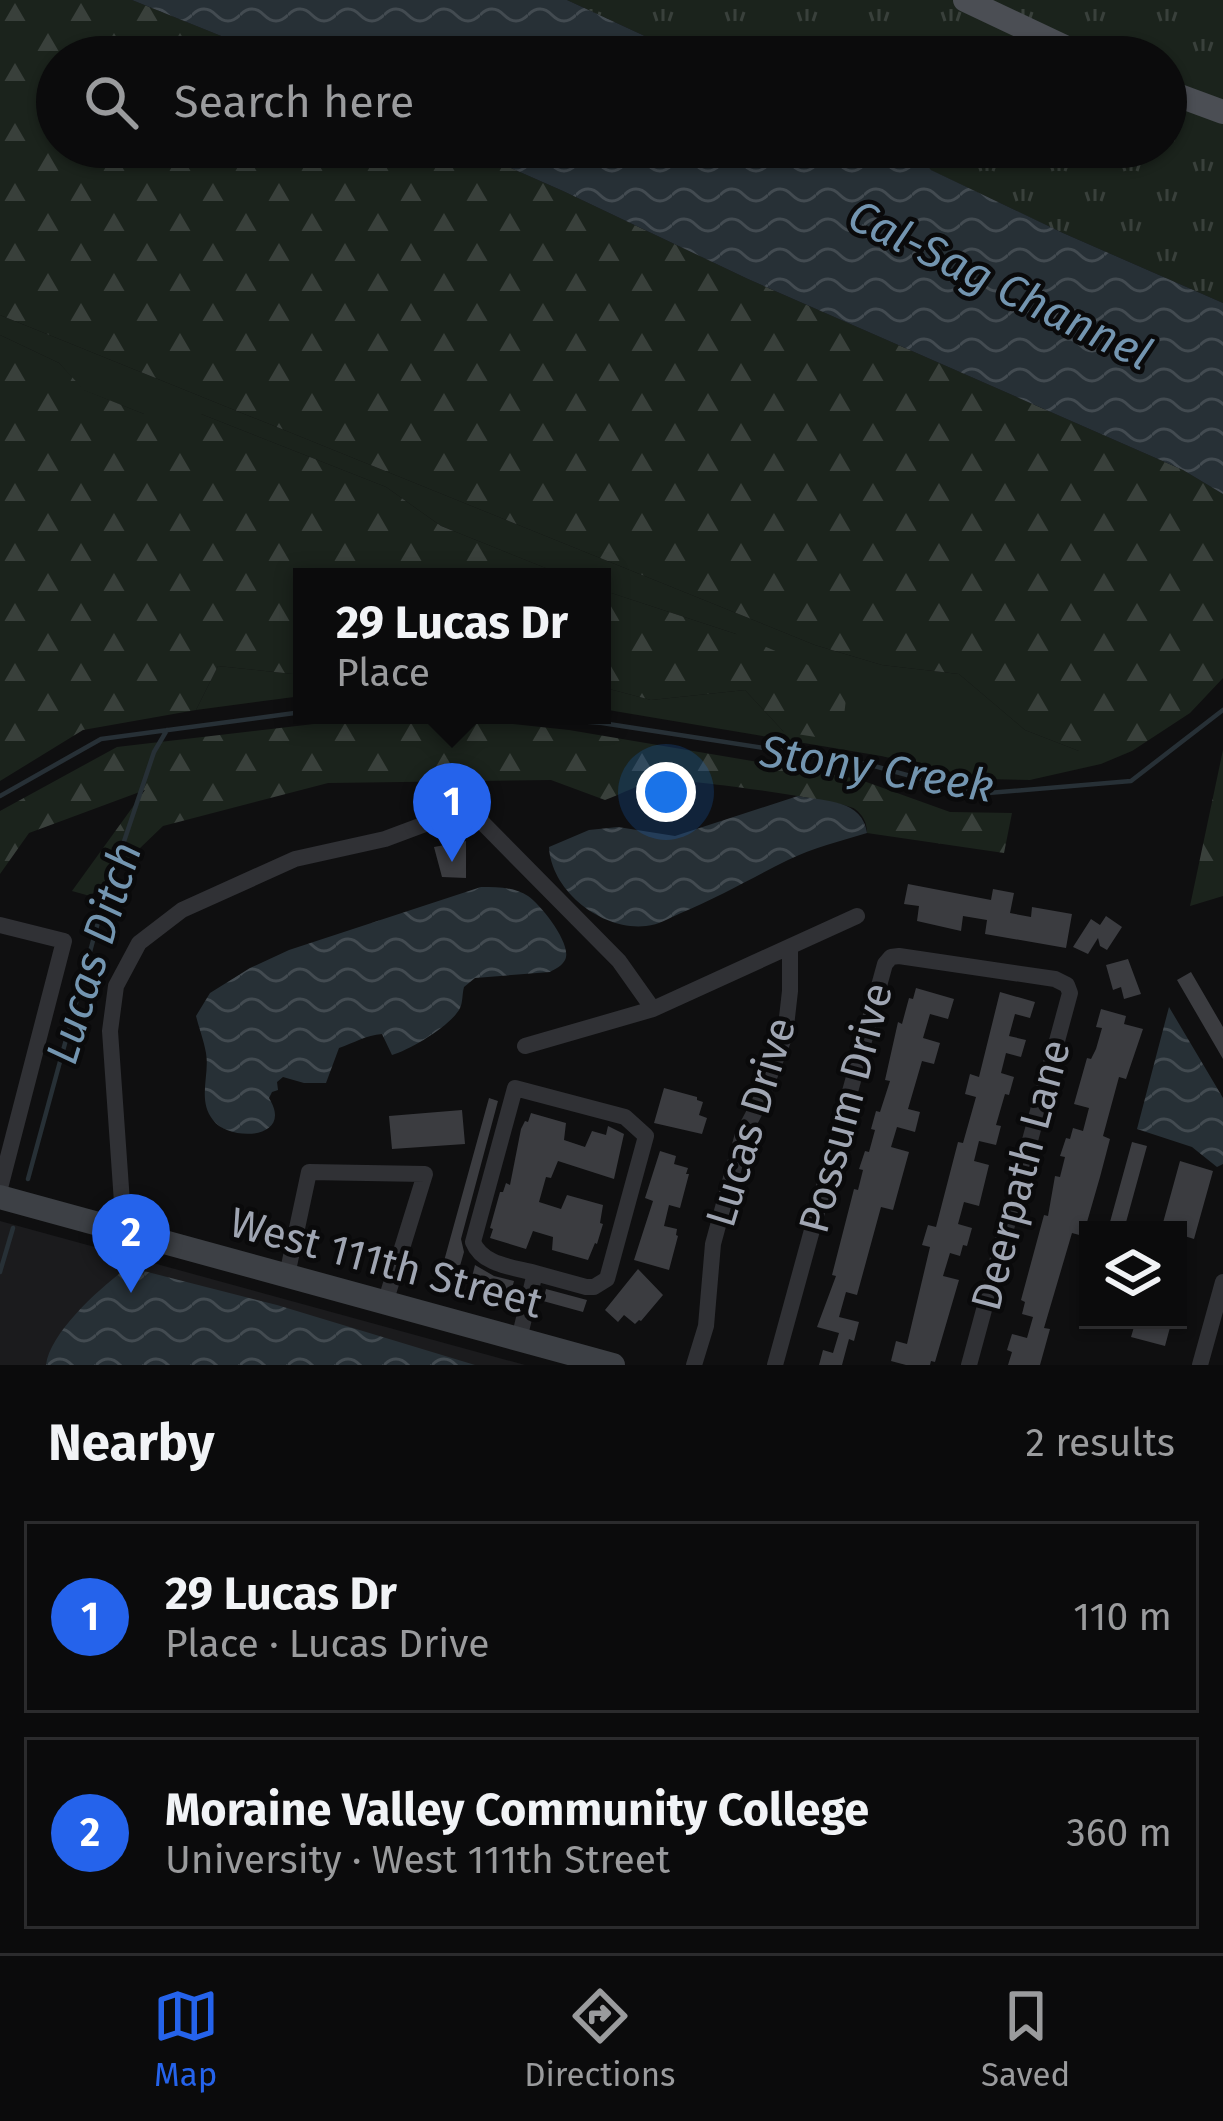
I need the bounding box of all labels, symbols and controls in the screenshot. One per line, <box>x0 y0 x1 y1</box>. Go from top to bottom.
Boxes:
search box <box>36 36 1187 168</box>
icon: search <box>78 69 144 135</box>
text: Search here <box>174 75 414 129</box>
water label: Cal-Sag Channel <box>840 188 1160 382</box>
popup <box>293 568 611 724</box>
text: 29 Lucas Dr <box>336 596 568 650</box>
text: Place <box>336 650 430 696</box>
water label: Stony Creek <box>755 724 998 814</box>
your location <box>636 762 696 822</box>
pin: 1 <box>413 763 491 862</box>
water label: Lucas Ditch <box>35 835 153 1071</box>
street label: Possum Drive <box>789 978 903 1238</box>
street label: Lucas Drive <box>696 1011 806 1233</box>
street label: Deerpath Lane <box>961 1034 1081 1316</box>
pin: 2 <box>92 1194 170 1293</box>
street label: West 111th Street <box>224 1197 548 1329</box>
map controls <box>1079 1221 1187 1329</box>
button: layers <box>1079 1221 1187 1329</box>
text: Nearby <box>48 1412 214 1474</box>
text: 2 results <box>1026 1420 1175 1466</box>
text: 29 Lucas Dr <box>165 1567 397 1621</box>
text: 1 <box>81 1594 99 1640</box>
text: 110 m <box>1073 1594 1172 1640</box>
text: Place · Lucas Drive <box>165 1621 489 1667</box>
text: Moraine Valley Community College <box>165 1783 869 1837</box>
text: 2 <box>80 1810 100 1856</box>
text: 360 m <box>1066 1810 1172 1856</box>
text: University · West 111th Street <box>165 1837 670 1883</box>
tab: Map <box>153 1983 219 2095</box>
tab: Directions <box>524 1983 676 2095</box>
tab: Saved <box>981 1983 1070 2095</box>

